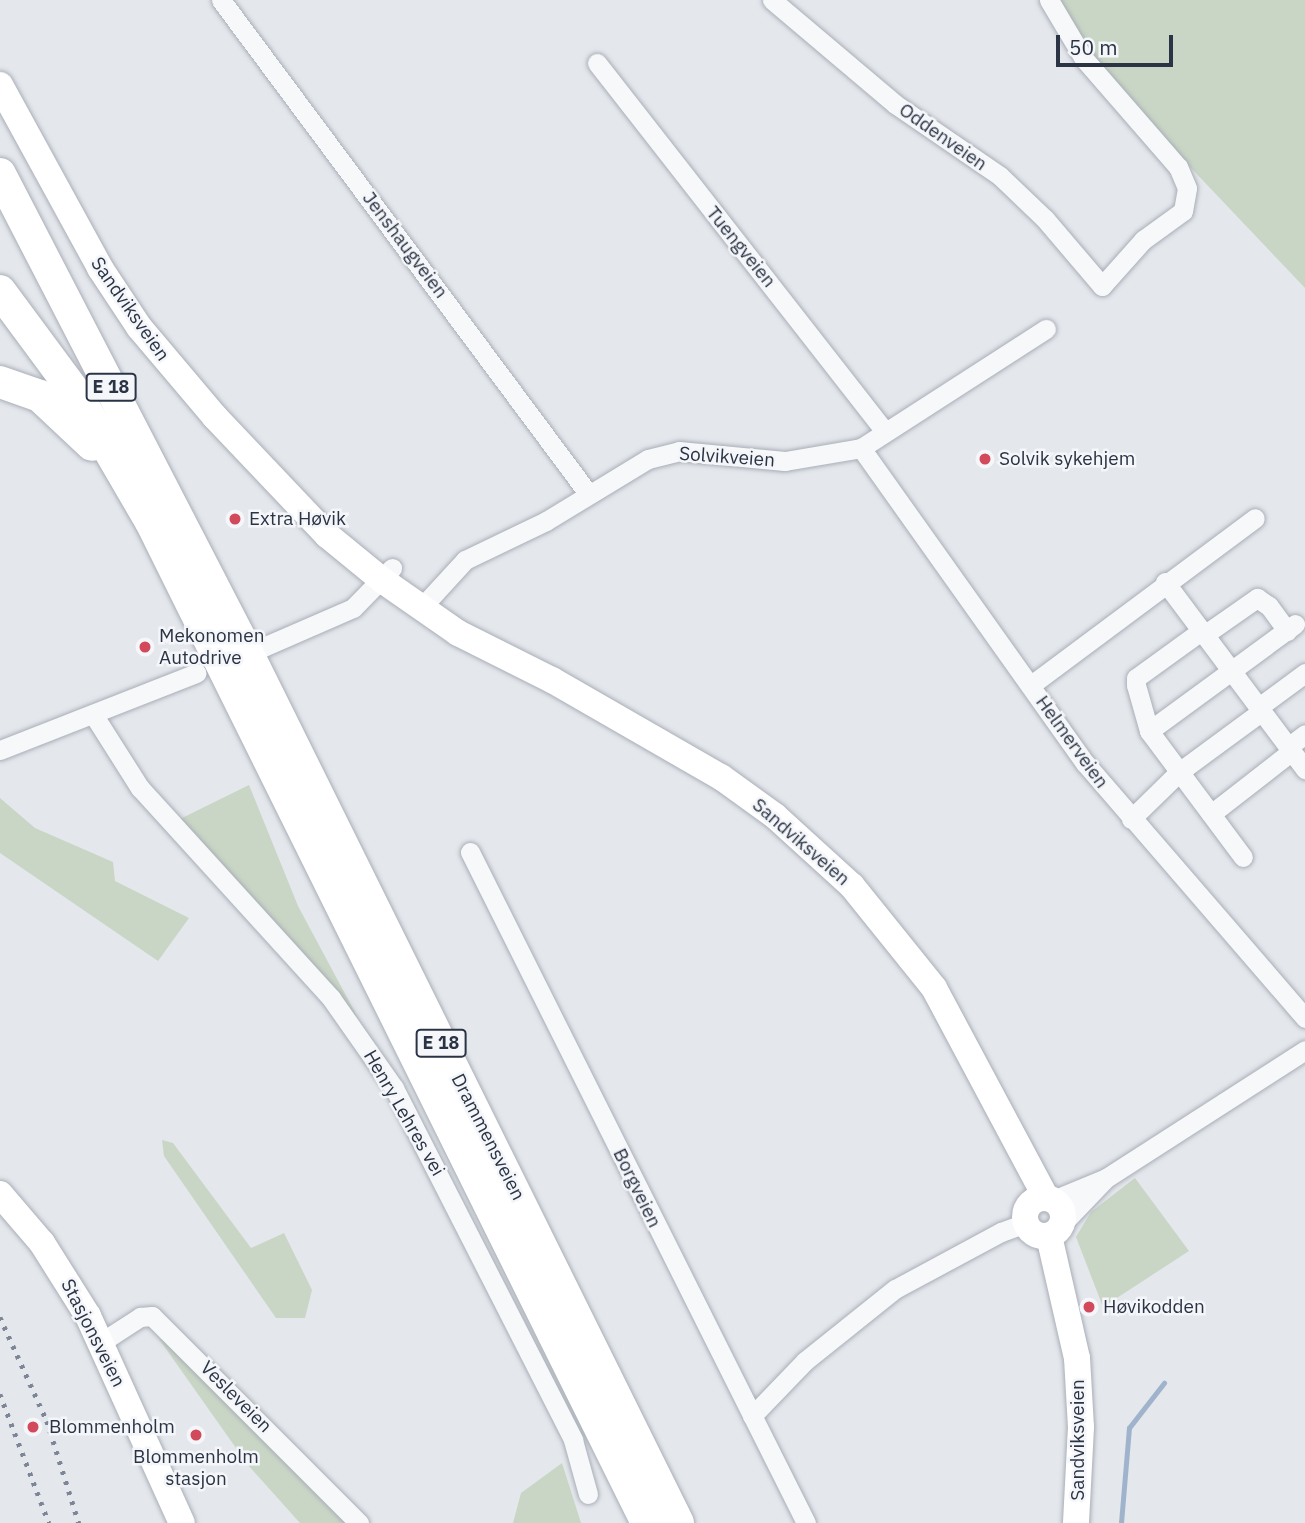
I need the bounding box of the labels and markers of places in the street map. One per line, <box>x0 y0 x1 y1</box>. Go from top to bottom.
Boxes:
place label: Solvik sykehjem <box>999 448 1135 470</box>
marker: Solvik sykehjem <box>977 451 993 467</box>
place label: Extra Høvik <box>249 508 346 530</box>
marker: Extra Høvik <box>227 511 243 527</box>
place label: Mekonomen Autodrive <box>159 625 264 669</box>
marker: Mekonomen Autodrive <box>137 639 153 655</box>
place label: Høvikodden <box>1103 1296 1205 1318</box>
marker: Høvikodden <box>1081 1299 1097 1315</box>
place label: Blommenholm <box>49 1416 175 1438</box>
marker: Blommenholm <box>23 1417 43 1437</box>
marker: Blommenholm stasjon <box>188 1427 204 1443</box>
place label: Blommenholm stasjon <box>133 1446 259 1490</box>

